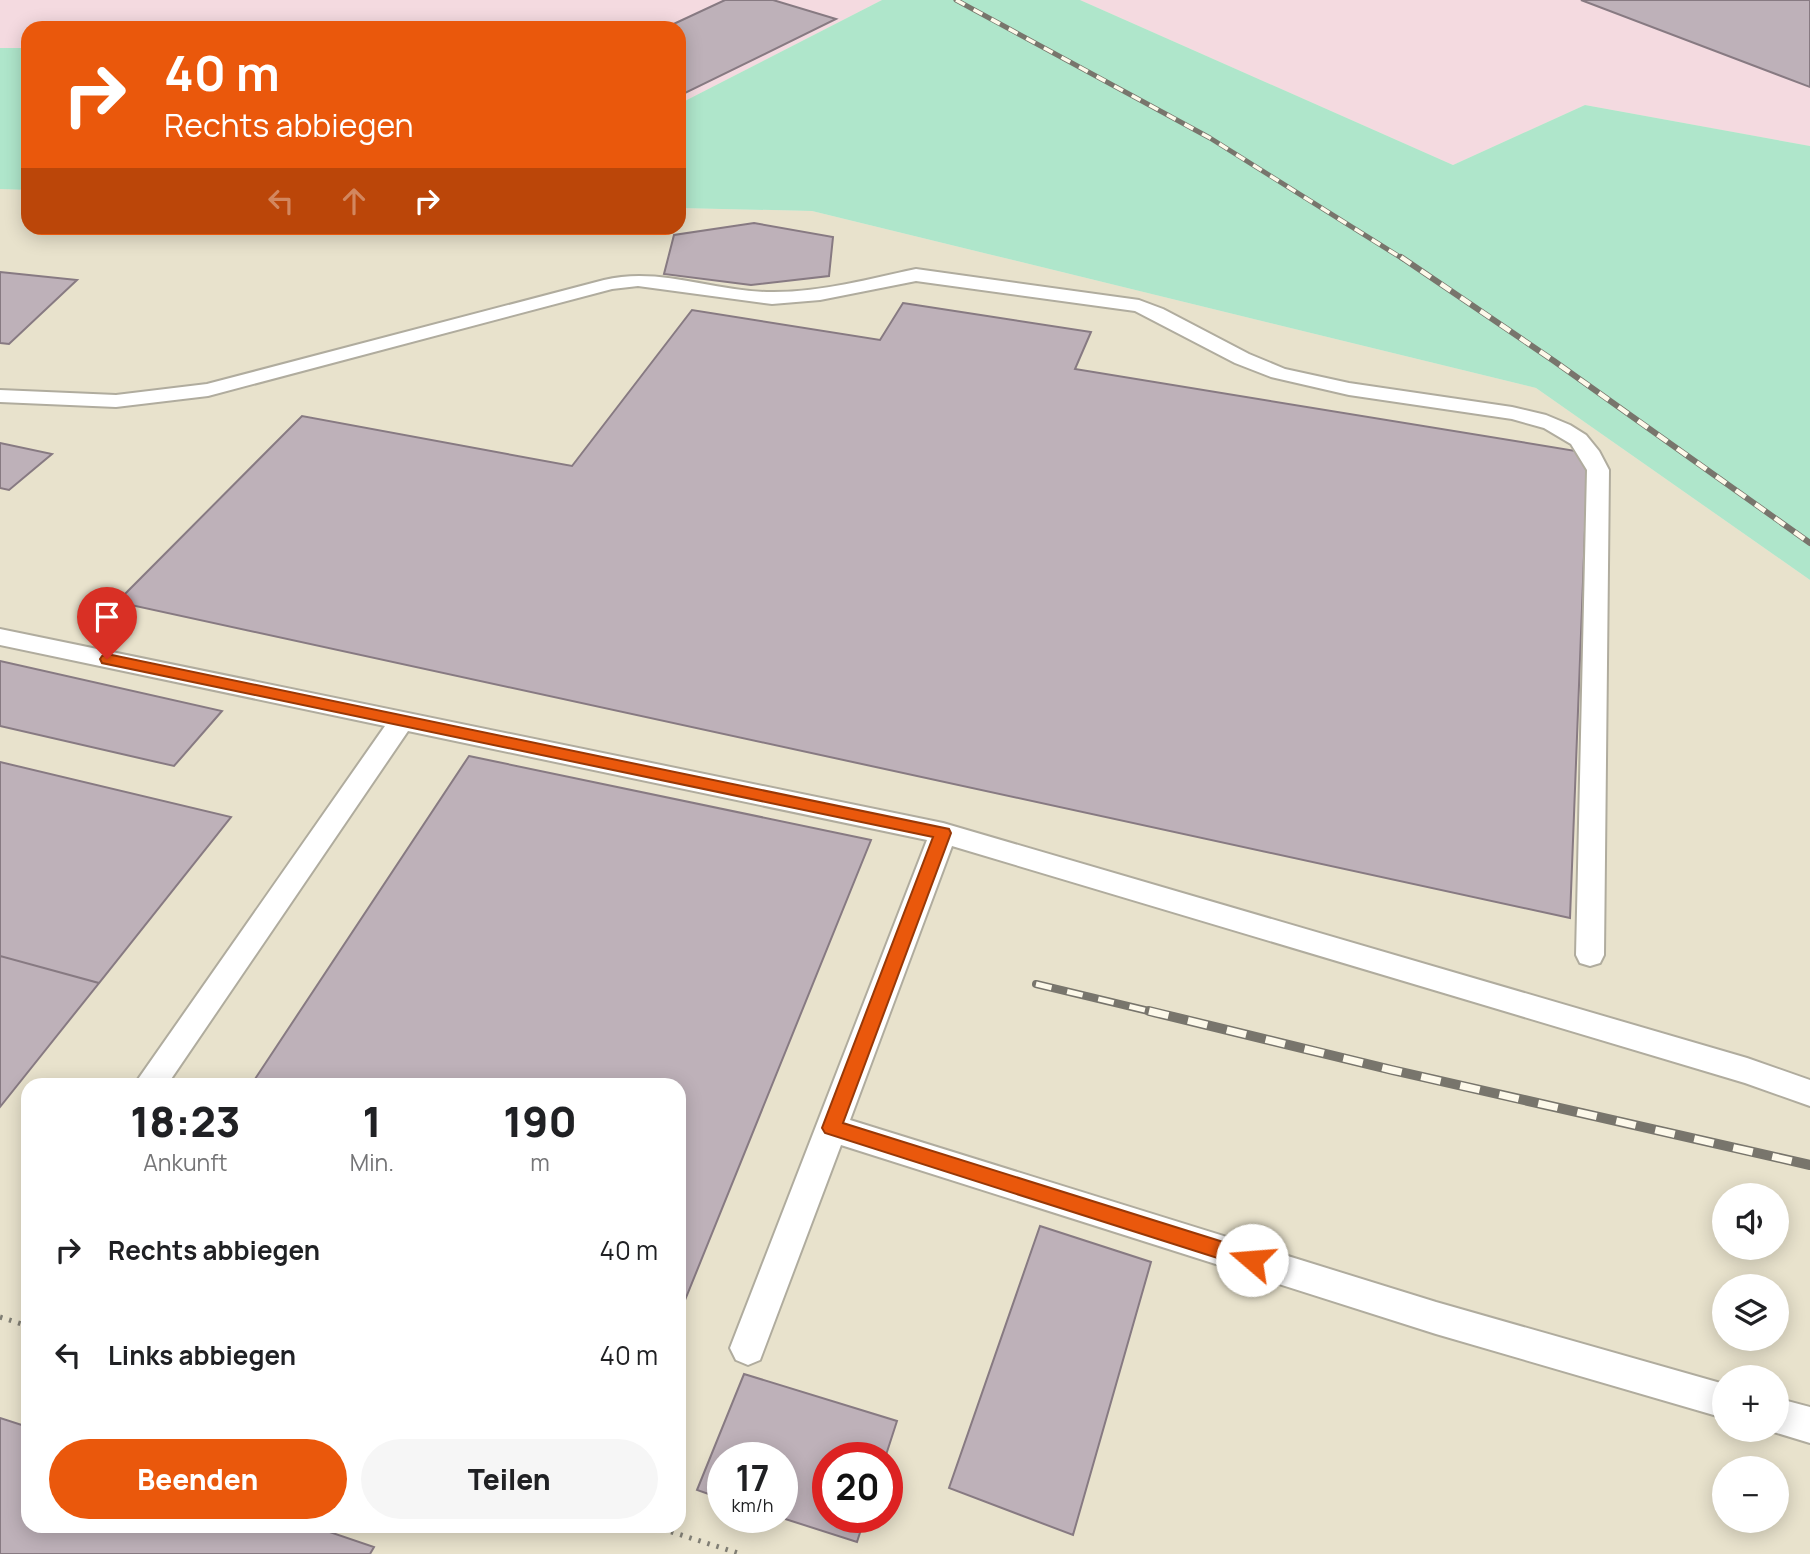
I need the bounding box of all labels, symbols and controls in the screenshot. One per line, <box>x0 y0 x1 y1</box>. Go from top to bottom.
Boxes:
text: 40 m <box>164 39 280 106</box>
icon: right <box>49 49 140 140</box>
text: Rechts abbiegen <box>164 103 414 147</box>
icon: left <box>262 182 300 220</box>
icon: ahead <box>335 182 373 220</box>
icon: right <box>408 182 446 220</box>
pin <box>77 587 137 659</box>
icon: arrive <box>88 598 126 636</box>
text: 18:23 <box>130 1092 241 1150</box>
text: 1 <box>362 1092 382 1150</box>
text: 190 <box>503 1092 577 1150</box>
text: Ankunft <box>143 1146 228 1178</box>
text: Min. <box>350 1146 394 1178</box>
text: m <box>530 1146 550 1178</box>
map controls <box>1712 1183 1789 1533</box>
button: sound <box>1712 1183 1789 1260</box>
position arrow <box>1215 1223 1289 1297</box>
icon: right <box>49 1231 87 1269</box>
text: Rechts abbiegen <box>108 1232 320 1268</box>
text: 40 m <box>600 1232 658 1268</box>
button: layers <box>1712 1274 1789 1351</box>
icon: left <box>49 1336 87 1374</box>
text: Links abbiegen <box>108 1337 296 1373</box>
text: 40 m <box>600 1337 658 1373</box>
button: + <box>1712 1365 1789 1442</box>
button: Beenden <box>49 1439 347 1519</box>
button: Teilen <box>361 1439 658 1519</box>
speed limit sign: 20 <box>812 1442 903 1533</box>
text: 17 <box>735 1454 770 1502</box>
button: − <box>1712 1456 1789 1533</box>
text: km/h <box>732 1493 773 1517</box>

